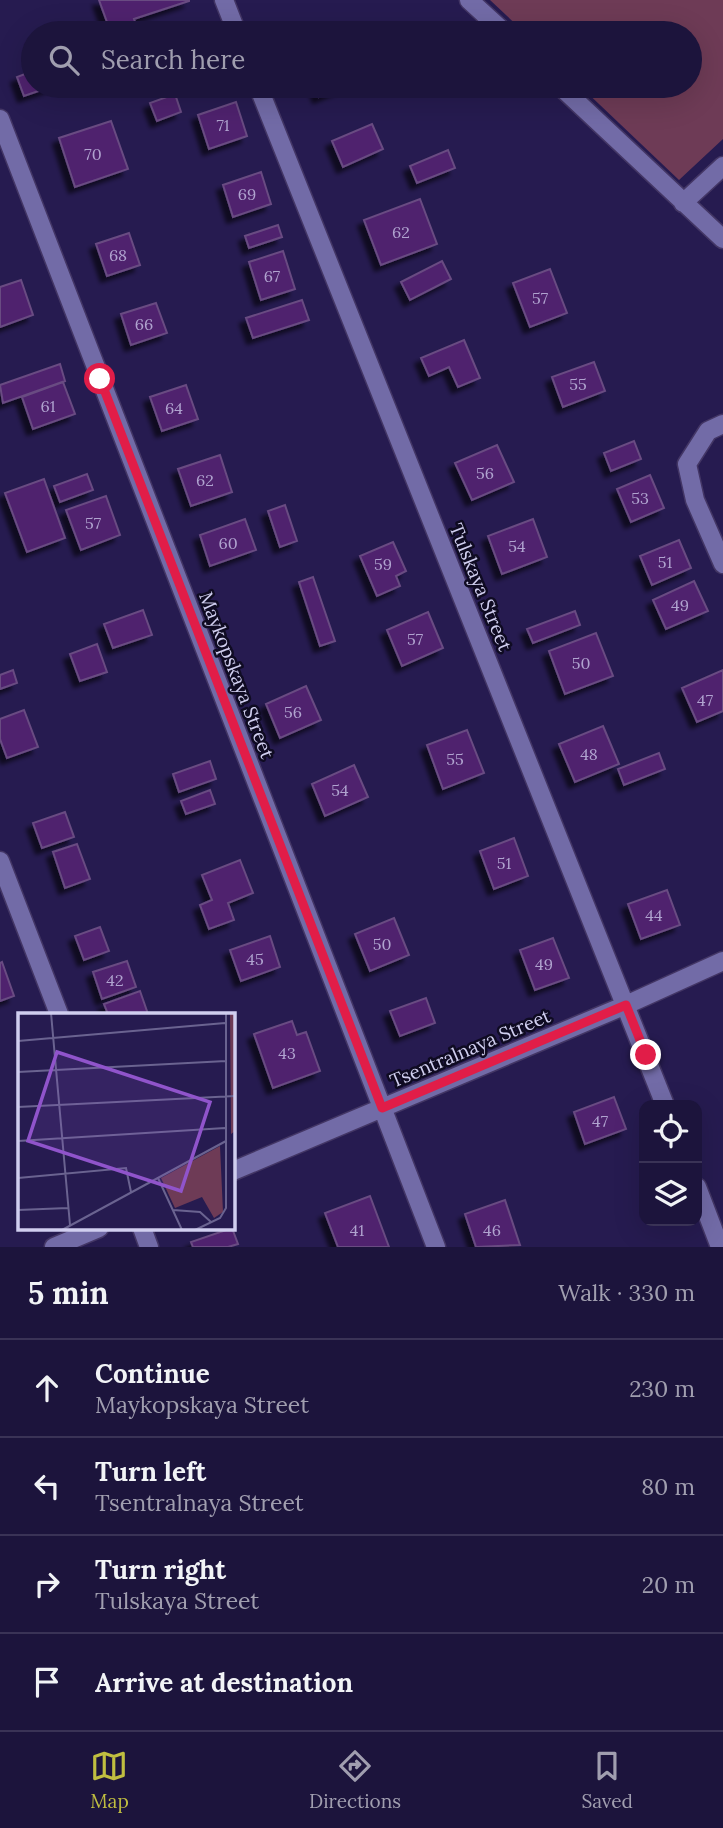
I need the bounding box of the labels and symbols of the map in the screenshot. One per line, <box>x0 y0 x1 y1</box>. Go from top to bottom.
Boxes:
house number: 71 <box>216 115 230 135</box>
house number: 70 <box>84 144 102 164</box>
house number: 69 <box>238 184 256 204</box>
house number: 62 <box>392 222 410 242</box>
house number: 68 <box>109 245 127 265</box>
house number: 67 <box>264 266 281 286</box>
house number: 57 <box>532 288 549 308</box>
house number: 66 <box>135 314 153 334</box>
route start <box>84 363 115 394</box>
house number: 55 <box>569 374 587 394</box>
house number: 61 <box>40 396 56 416</box>
house number: 64 <box>165 398 183 418</box>
house number: 56 <box>476 463 494 483</box>
house number: 62 <box>196 470 214 490</box>
house number: 53 <box>631 488 649 508</box>
house number: 57 <box>85 513 102 533</box>
street label: Tulskaya Street <box>444 520 518 655</box>
house number: 60 <box>218 533 238 553</box>
house number: 54 <box>508 536 526 556</box>
house number: 51 <box>658 552 672 572</box>
house number: 59 <box>374 554 392 574</box>
street label: Maykopskaya Street <box>194 588 280 762</box>
house number: 49 <box>671 595 689 615</box>
house number: 57 <box>407 629 424 649</box>
house number: 50 <box>572 653 590 673</box>
house number: 47 <box>697 690 714 710</box>
house number: 56 <box>284 702 302 722</box>
house number: 48 <box>580 744 598 764</box>
house number: 55 <box>446 749 464 769</box>
house number: 54 <box>331 780 349 800</box>
house number: 51 <box>497 853 511 873</box>
house number: 44 <box>645 905 663 925</box>
house number: 50 <box>373 934 391 954</box>
house number: 45 <box>246 949 264 969</box>
house number: 49 <box>535 954 553 974</box>
house number: 42 <box>106 970 124 990</box>
street label: Tsentralnaya Street <box>386 1003 555 1093</box>
inset map <box>18 1013 234 1230</box>
route end <box>630 1039 661 1070</box>
house number: 43 <box>278 1043 296 1063</box>
house number: 47 <box>592 1111 609 1131</box>
house number: 41 <box>350 1220 364 1240</box>
house number: 46 <box>483 1220 501 1240</box>

